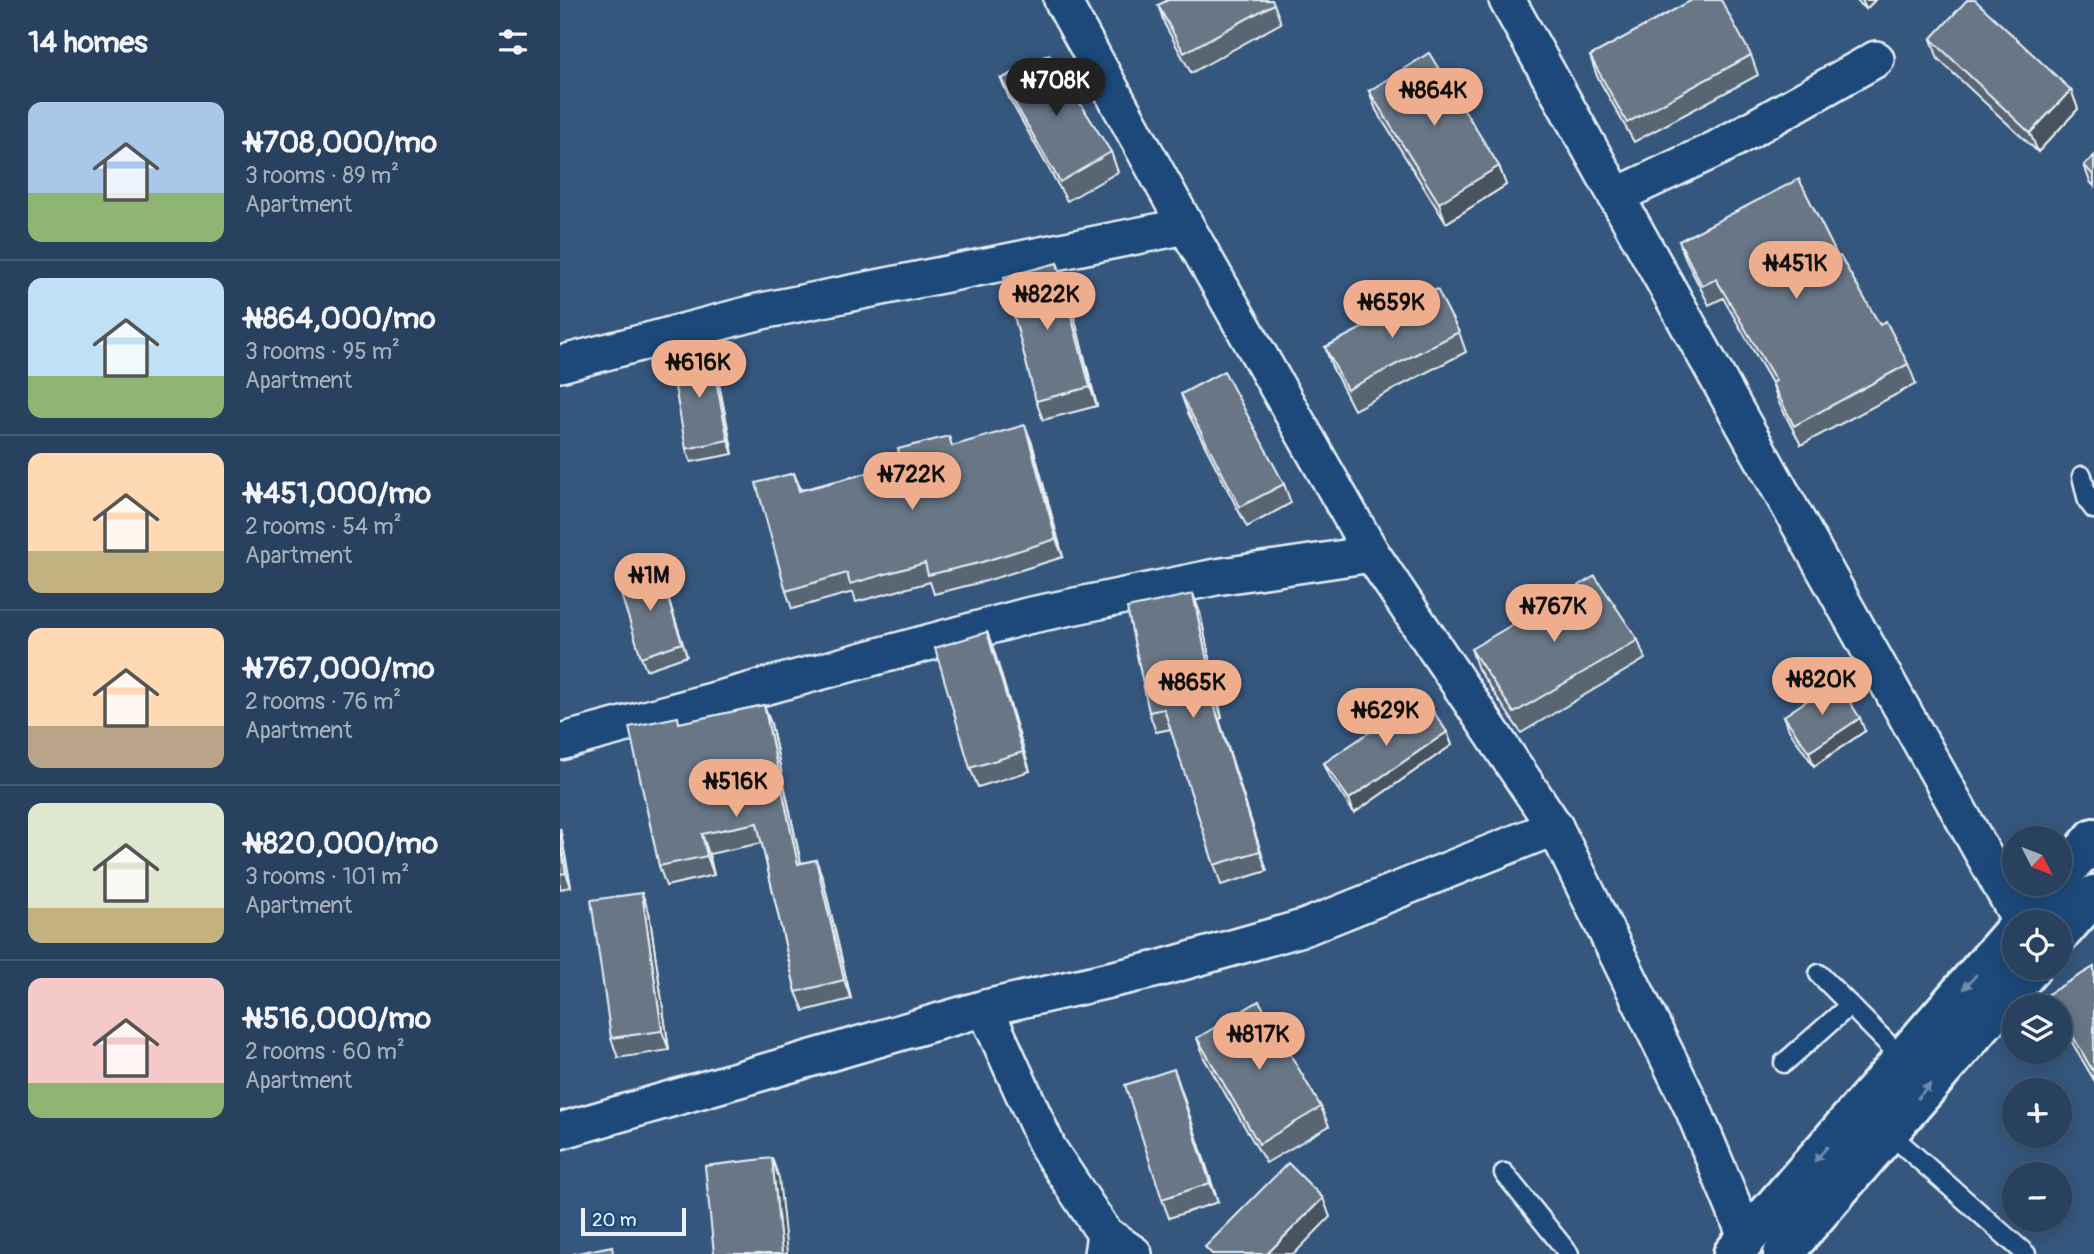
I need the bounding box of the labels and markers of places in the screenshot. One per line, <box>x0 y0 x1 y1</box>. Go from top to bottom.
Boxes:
pin: ₦708K <box>1007 58 1105 118</box>
pin: ₦864K <box>1385 68 1483 128</box>
pin: ₦451K <box>1747 242 1845 301</box>
pin: ₦822K <box>998 272 1096 332</box>
pin: ₦659K <box>1343 280 1441 340</box>
pin: ₦616K <box>650 340 748 400</box>
pin: ₦722K <box>863 452 961 512</box>
pin: ₦1M <box>616 554 684 613</box>
pin: ₦767K <box>1505 584 1603 644</box>
pin: ₦820K <box>1773 658 1871 717</box>
pin: ₦865K <box>1144 660 1242 720</box>
pin: ₦629K <box>1337 688 1435 748</box>
pin: ₦516K <box>687 760 785 819</box>
pin: ₦817K <box>1210 1012 1308 1072</box>

